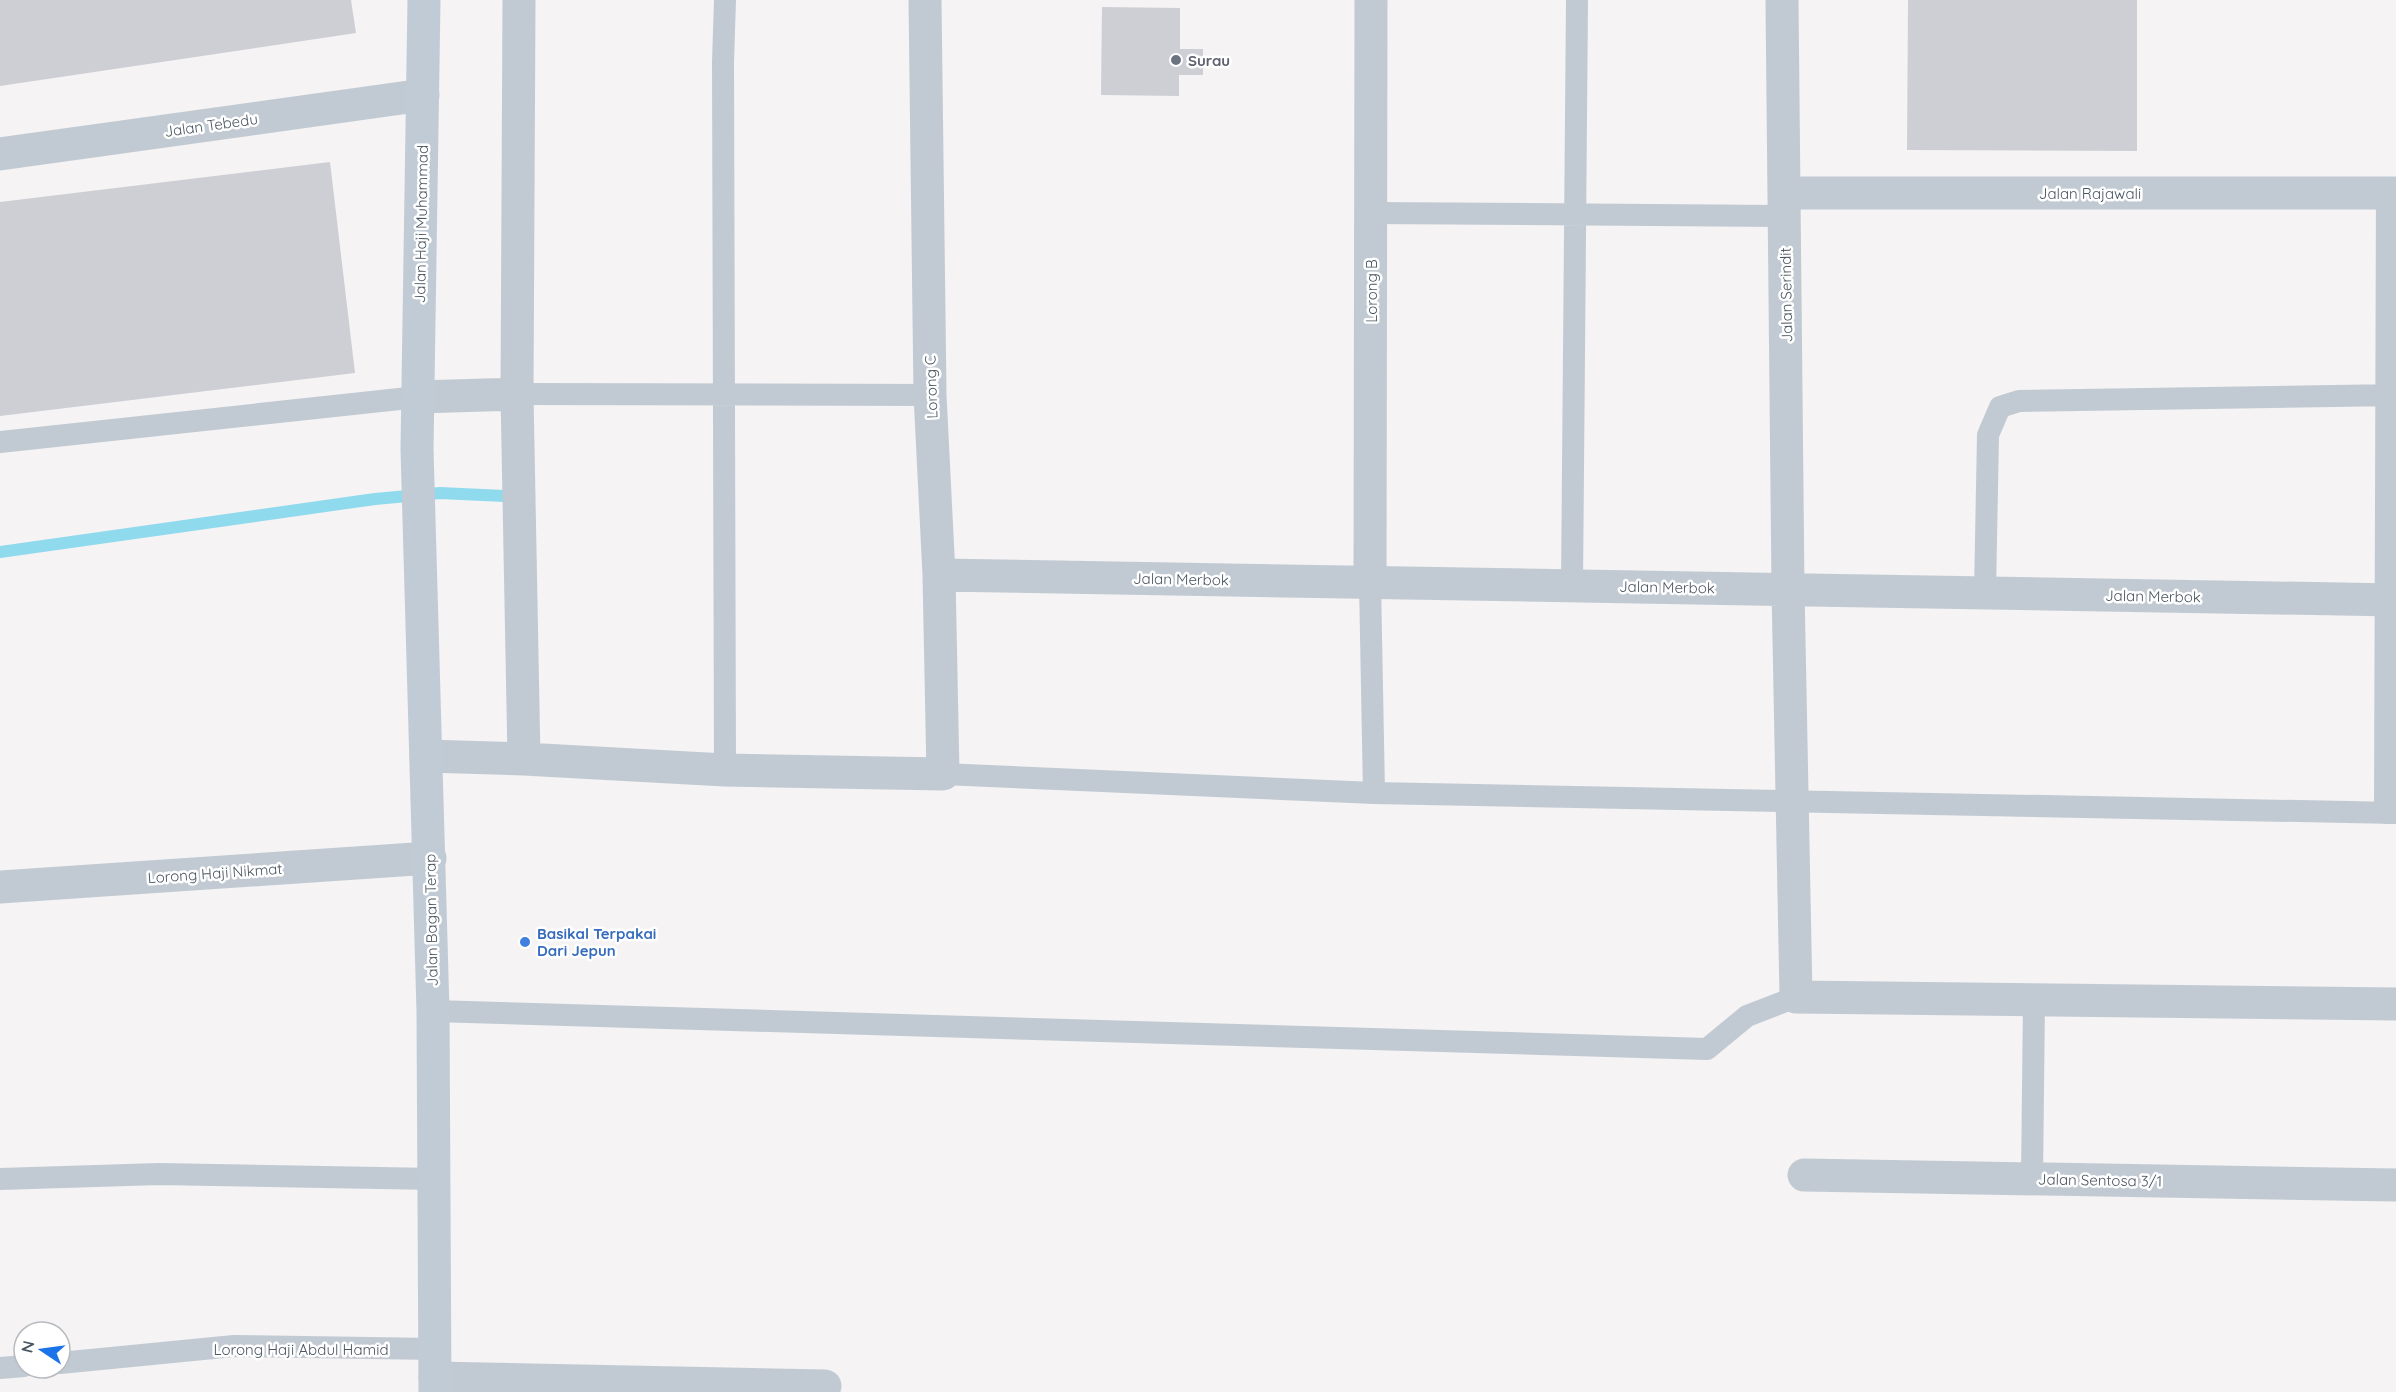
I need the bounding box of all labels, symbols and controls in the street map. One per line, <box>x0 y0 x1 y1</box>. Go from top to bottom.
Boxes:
place label: Surau <box>1188 51 1230 70</box>
marker: Surau <box>1169 53 1183 67</box>
street label: Jalan Tebedu <box>163 109 259 141</box>
street label: Jalan Haji Muhammad <box>410 145 432 303</box>
street label: Jalan Rajawali <box>2039 184 2141 203</box>
street label: Jalan Serindit <box>1776 247 1796 343</box>
street label: Lorong B <box>1362 259 1381 323</box>
street label: Lorong C <box>920 355 942 419</box>
street label: Jalan Merbok <box>1133 569 1229 589</box>
street label: Jalan Merbok <box>1619 577 1715 597</box>
street label: Jalan Merbok <box>2105 586 2201 606</box>
street label: Jalan Bagan Terap <box>420 854 442 986</box>
street label: Lorong Haji Nikmat <box>147 859 283 887</box>
place label: Basikal Terpakai Dari Jepun <box>537 924 656 960</box>
marker: Basikal Terpakai Dari Jepun <box>518 935 532 949</box>
street label: Jalan Sentosa 3/1 <box>2038 1169 2162 1191</box>
north arrow <box>12 1320 72 1380</box>
text: N <box>16 1339 38 1355</box>
street label: Lorong Haji Abdul Hamid <box>214 1340 389 1359</box>

